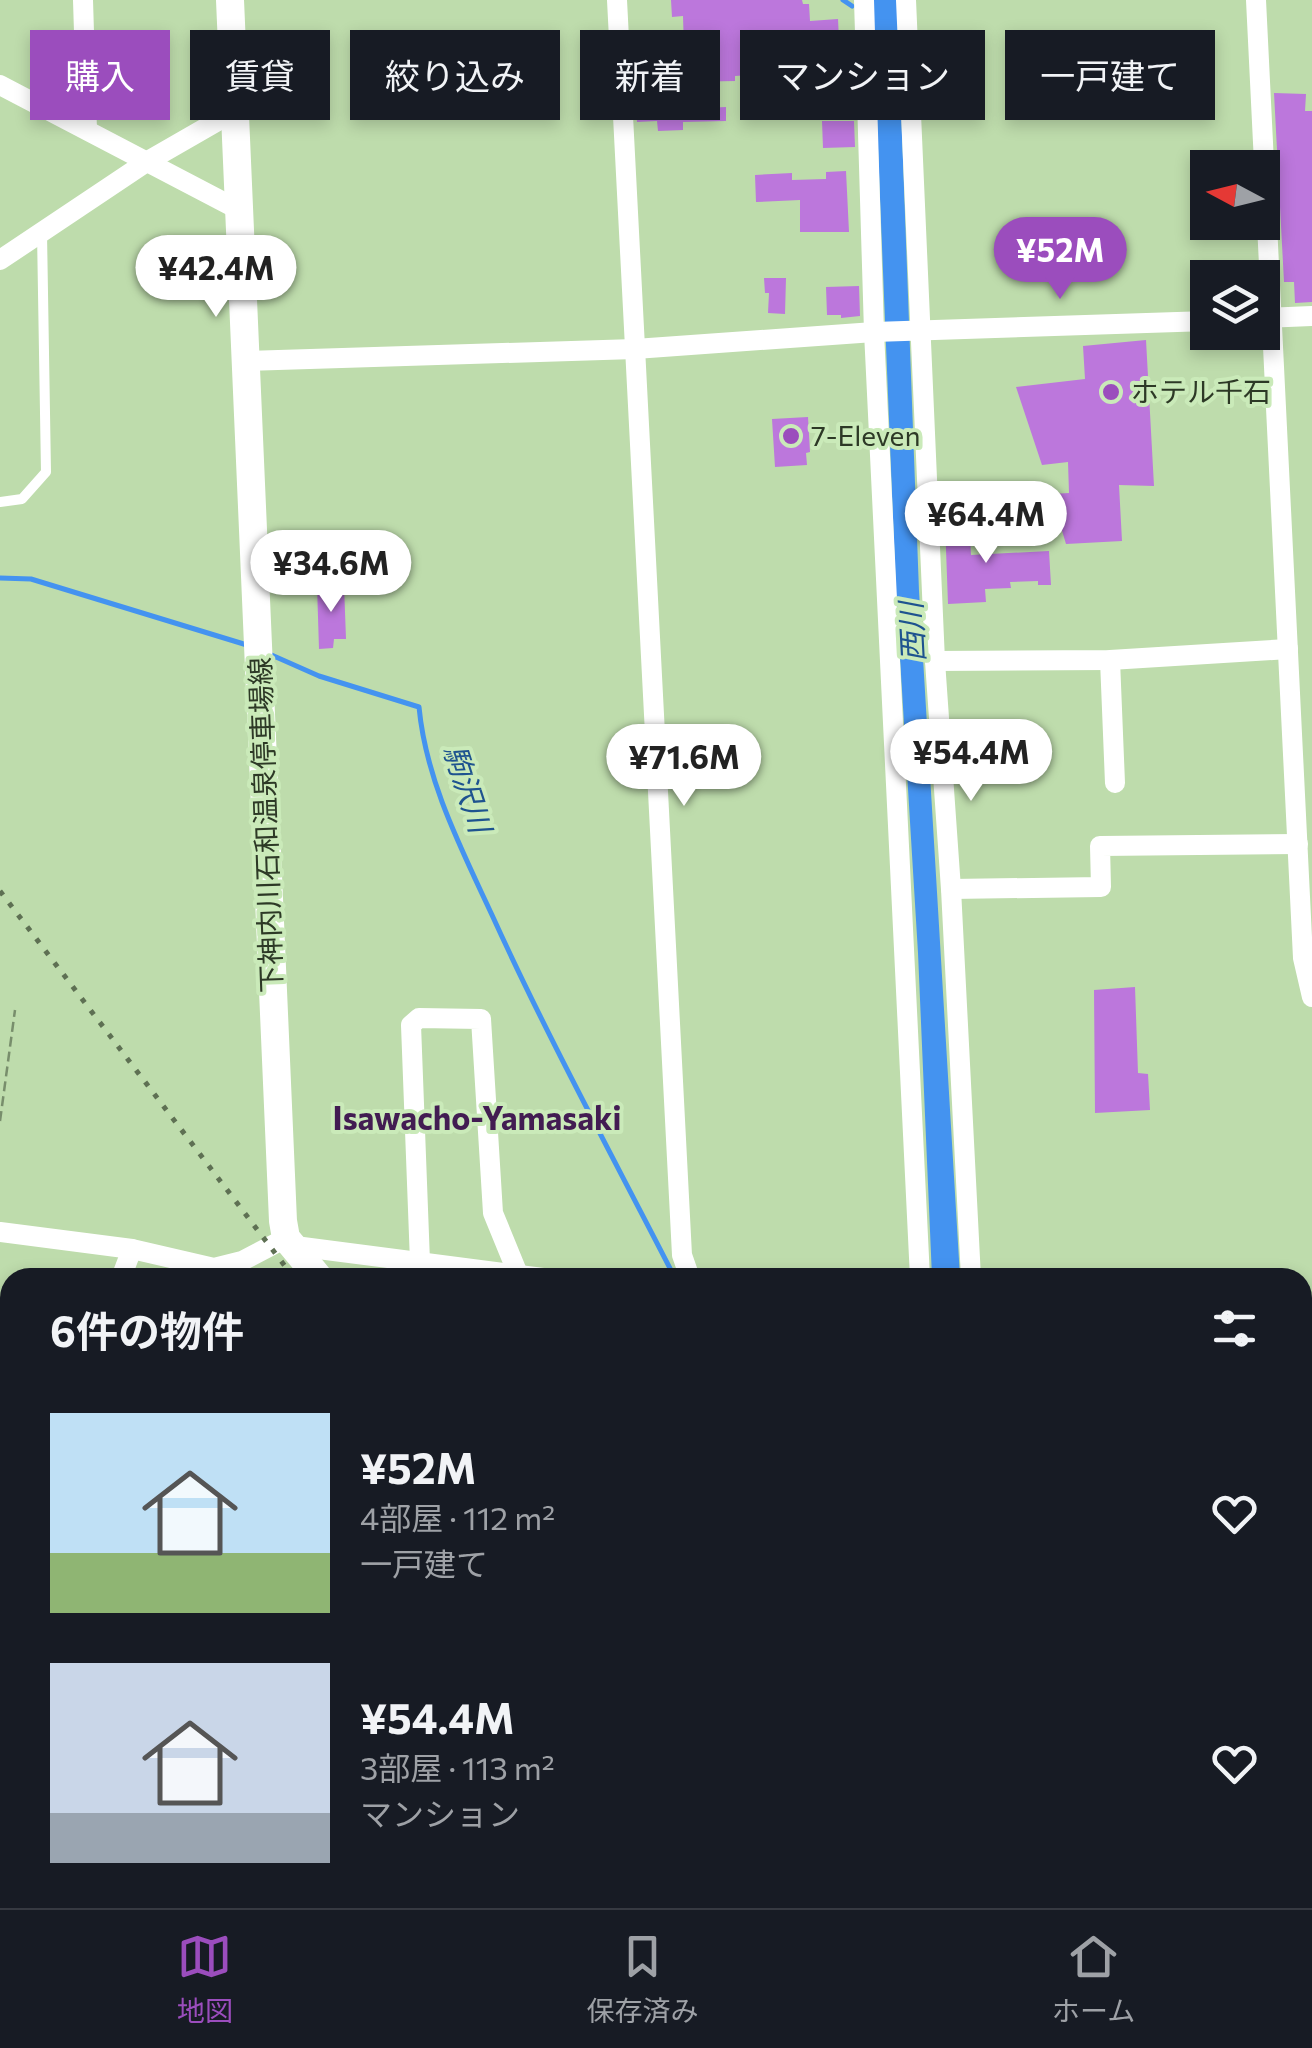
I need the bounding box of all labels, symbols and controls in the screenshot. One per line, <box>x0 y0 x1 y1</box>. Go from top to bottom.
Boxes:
chip: 購入 <box>30 30 170 120</box>
chip: 賃貸 <box>190 30 330 120</box>
chip: 絞り込み <box>350 30 560 120</box>
chip: 新着 <box>580 30 720 120</box>
chip: マンション <box>740 30 985 120</box>
chip: 一戸建て <box>1005 30 1215 120</box>
north arrow <box>1190 150 1280 240</box>
map controls <box>1190 150 1280 350</box>
pin: ¥52M <box>1001 217 1119 302</box>
text: ¥52M <box>1016 229 1104 269</box>
pin: ¥42.4M <box>135 235 297 320</box>
text: ¥42.4M <box>157 247 275 287</box>
button: layers <box>1190 260 1280 350</box>
place label: ホテル千石 <box>1131 374 1271 408</box>
marker: ホテル千石 <box>1100 381 1122 403</box>
place label: 7-Eleven <box>811 418 920 452</box>
marker: 7-Eleven <box>780 425 802 447</box>
pin: ¥64.4M <box>905 481 1067 566</box>
text: ¥64.4M <box>927 493 1045 533</box>
pin: ¥34.6M <box>250 530 412 615</box>
text: ¥34.6M <box>272 542 390 582</box>
water label: 西川 <box>890 598 931 663</box>
street label: 下神内川石和温泉停車場線 <box>242 657 288 994</box>
pin: ¥54.4M <box>890 719 1052 804</box>
pin: ¥71.6M <box>603 724 765 809</box>
text: ¥54.4M <box>912 731 1030 771</box>
text: ¥71.6M <box>628 736 740 776</box>
water label: 駒沢川 <box>438 740 502 840</box>
district label: Isawacho-Yamasaki <box>333 1097 621 1137</box>
icon: filters <box>1207 1301 1262 1356</box>
text: 6件の物件 <box>50 1304 244 1356</box>
text: ¥52M <box>360 1441 476 1493</box>
icon: home <box>130 1453 250 1573</box>
icon: heart <box>1207 1486 1262 1541</box>
text: 4部屋 · 112 m² <box>360 1497 555 1537</box>
text: 一戸建て <box>360 1543 488 1583</box>
text: ¥54.4M <box>360 1691 514 1743</box>
icon: home <box>130 1703 250 1823</box>
icon: heart <box>1207 1736 1262 1791</box>
text: 3部屋 · 113 m² <box>360 1747 555 1787</box>
text: マンション <box>360 1793 520 1833</box>
tab: 地図 <box>177 1929 233 2029</box>
tab: 保存済み <box>586 1929 698 2029</box>
tab: ホーム <box>1052 1929 1135 2029</box>

